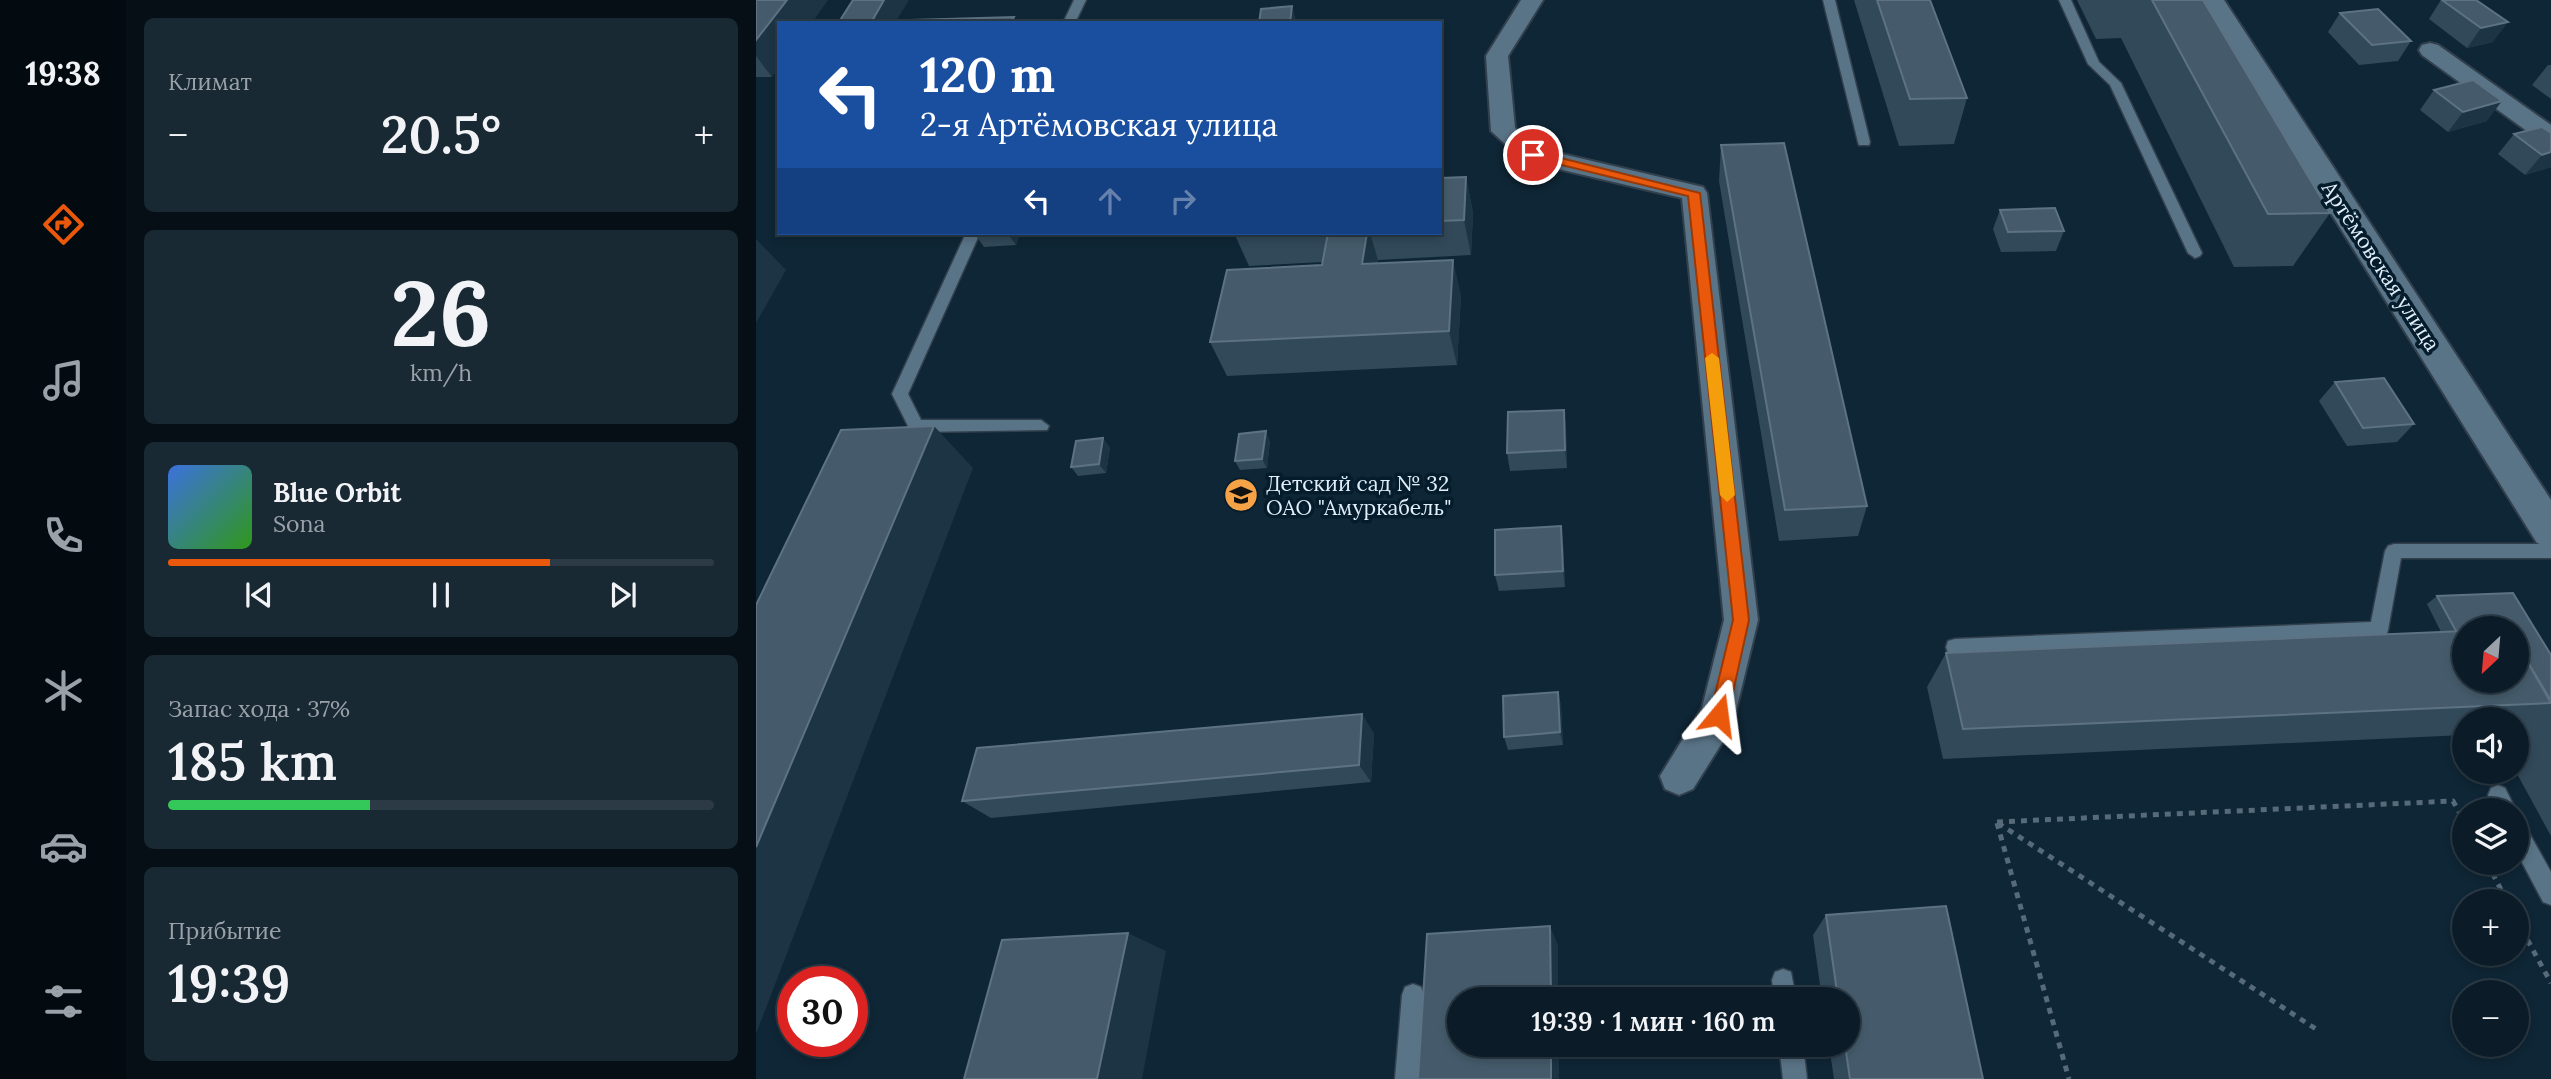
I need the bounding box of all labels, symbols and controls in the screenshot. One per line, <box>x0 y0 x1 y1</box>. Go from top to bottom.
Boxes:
text: 120 m <box>920 43 1055 105</box>
icon: left <box>805 49 896 140</box>
text: 19:38 <box>25 53 101 94</box>
text: Климат <box>168 67 252 96</box>
text: 20.5° <box>381 101 501 167</box>
text: 2-я Артёмовская улица <box>920 104 1278 145</box>
text: − <box>168 111 188 159</box>
text: + <box>694 111 714 159</box>
pin <box>1503 125 1563 185</box>
icon: arrive <box>1514 136 1552 174</box>
street label: Артёмовская улица <box>2316 175 2446 356</box>
icon: left <box>1018 182 1056 220</box>
icon: ahead <box>1091 182 1129 220</box>
icon: right <box>1164 182 1202 220</box>
icon: directions <box>39 200 88 249</box>
text: 26 <box>391 254 491 371</box>
icon: music <box>39 356 88 405</box>
text: km/h <box>410 358 472 387</box>
place label: Детский сад № 32 ОАО "Амуркабель" <box>1266 470 1451 521</box>
text: Blue Orbit <box>273 476 401 509</box>
school or university icon: Детский сад № 32 ОАО "Амуркабель" <box>1222 476 1260 514</box>
text: Sona <box>273 509 325 538</box>
icon: phone <box>39 511 88 560</box>
icon: previous <box>240 576 278 614</box>
icon: pause <box>422 576 460 614</box>
icon: next <box>604 576 642 614</box>
north arrow <box>2452 616 2529 693</box>
map controls <box>2452 616 2529 1057</box>
icon: climate <box>39 666 88 715</box>
position arrow <box>1682 678 1756 752</box>
text: Запас хода · 37% <box>168 694 350 723</box>
button: sound <box>2452 707 2529 784</box>
text: 185 km <box>168 728 337 794</box>
button: layers <box>2452 798 2529 875</box>
icon: car <box>39 822 88 871</box>
button: + <box>2452 889 2529 966</box>
text: Прибытие <box>168 916 282 945</box>
text: 19:39 <box>168 950 290 1016</box>
speed limit sign: 30 <box>777 966 868 1057</box>
icon: filters <box>39 977 88 1026</box>
button: − <box>2452 980 2529 1057</box>
text: 19:39 · 1 мин · 160 m <box>1532 1005 1775 1038</box>

